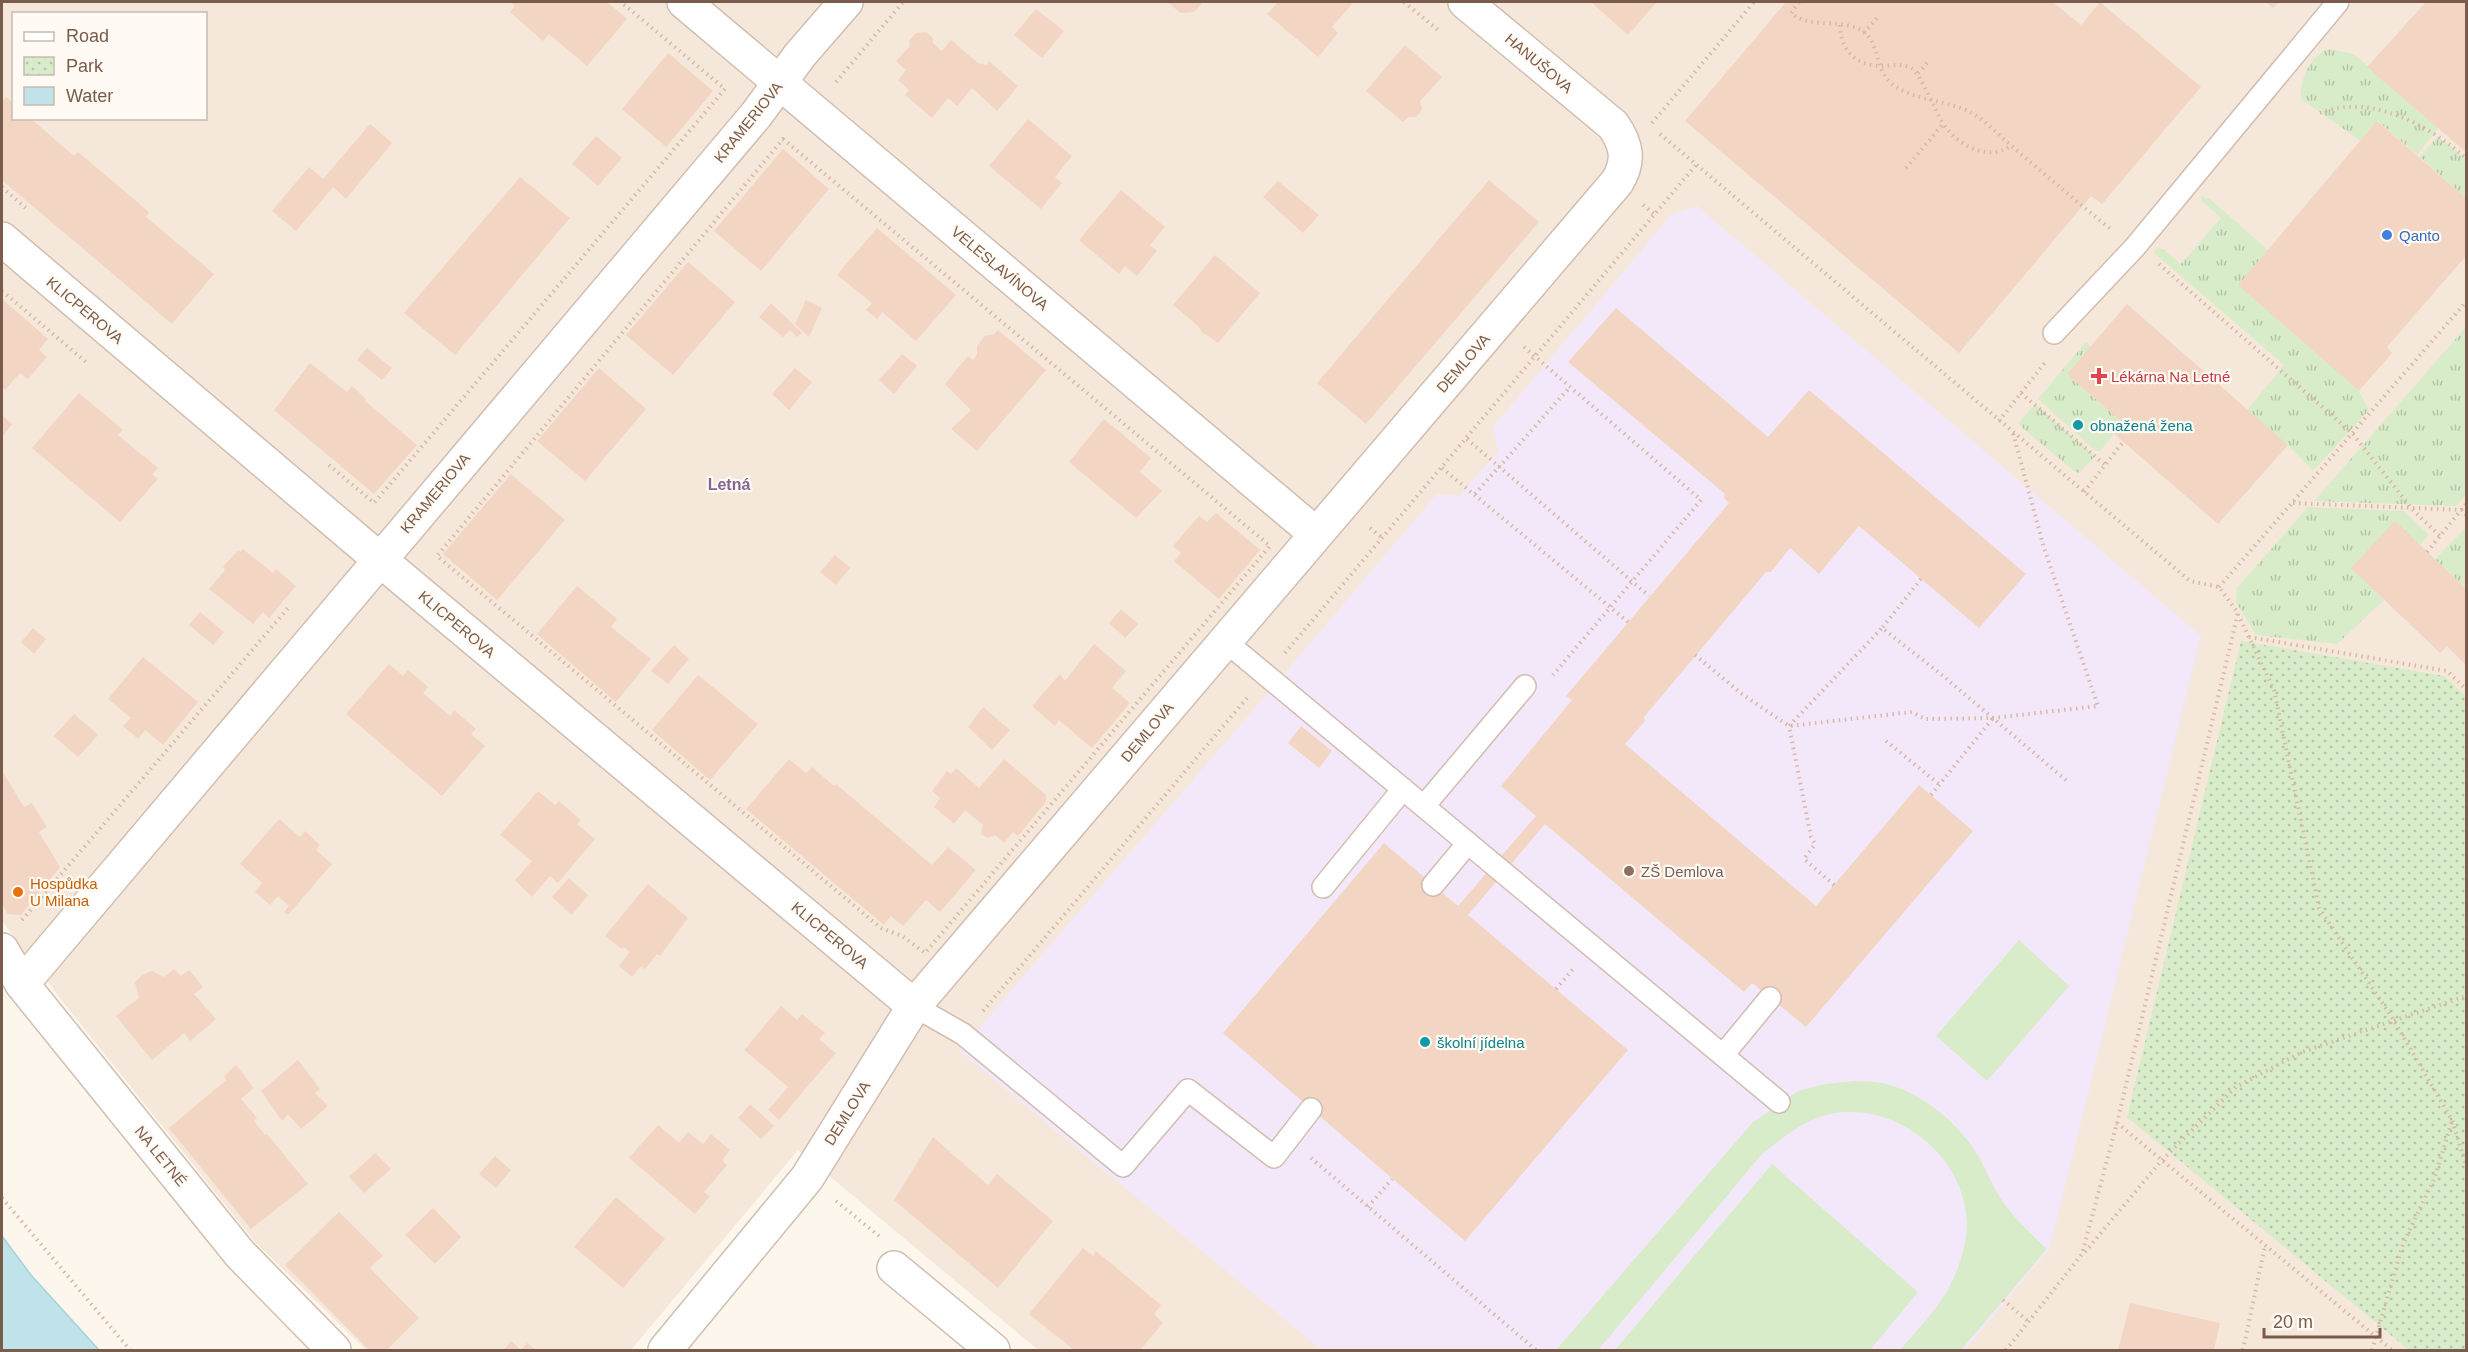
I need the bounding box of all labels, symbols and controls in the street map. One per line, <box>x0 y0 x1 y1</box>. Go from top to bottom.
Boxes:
legend <box>12 12 207 120</box>
text: Road <box>66 26 109 46</box>
street label: HANUŠOVA <box>1502 30 1576 96</box>
text: Park <box>66 56 104 76</box>
street label: KRAMERIOVA <box>710 78 786 166</box>
text: Water <box>66 86 113 106</box>
street label: VELESLAVÍNOVA <box>948 223 1052 313</box>
place label: Qanto <box>2399 227 2440 244</box>
marker: Qanto <box>2380 228 2394 242</box>
street label: KLICPEROVA <box>43 273 127 347</box>
street label: DEMLOVA <box>1433 330 1493 396</box>
place label: Lékárna Na Letné <box>2111 368 2230 385</box>
marker: Lékárna Na Letné <box>2092 369 2106 383</box>
place label: obnažená žena <box>2090 417 2193 434</box>
marker: obnažená žena <box>2071 418 2085 432</box>
street label: KRAMERIOVA <box>397 450 473 536</box>
district label: Letná <box>708 476 750 493</box>
street label: KLICPEROVA <box>415 587 499 661</box>
street label: DEMLOVA <box>1117 699 1177 765</box>
place label: ZŠ Demlova <box>1641 863 1724 880</box>
marker: ZŠ Demlova <box>1622 864 1636 878</box>
place label: Hospůdka U Milana <box>30 875 98 909</box>
marker: Hospůdka U Milana <box>11 885 25 899</box>
street label: KLICPEROVA <box>788 898 872 972</box>
place label: školní jídelna <box>1437 1034 1525 1051</box>
marker: školní jídelna <box>1418 1035 1432 1049</box>
street label: DEMLOVA <box>821 1078 873 1148</box>
street label: NA LETNÉ <box>132 1122 190 1190</box>
scale bar <box>2264 1301 2380 1339</box>
text: 20 m <box>2273 1312 2313 1332</box>

